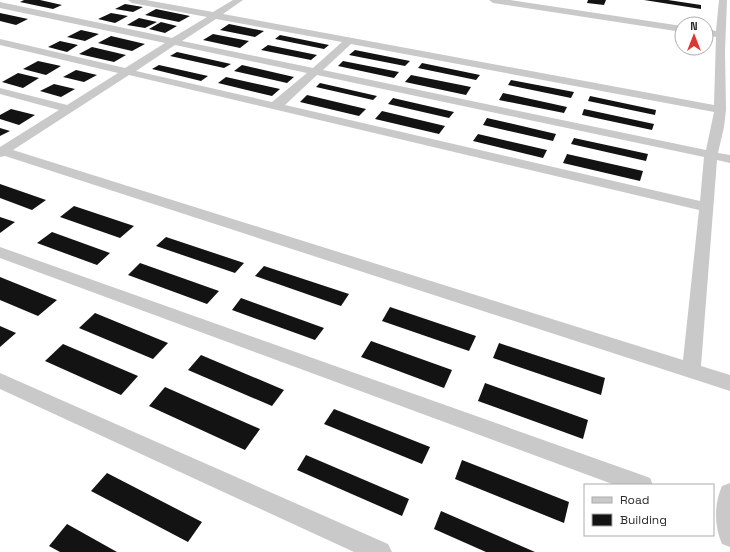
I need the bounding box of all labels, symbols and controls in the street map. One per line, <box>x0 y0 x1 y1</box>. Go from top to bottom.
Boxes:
north arrow <box>674 16 714 56</box>
text: N <box>690 19 698 33</box>
legend <box>584 484 714 536</box>
text: Road <box>620 492 649 508</box>
text: Building <box>620 512 667 528</box>

